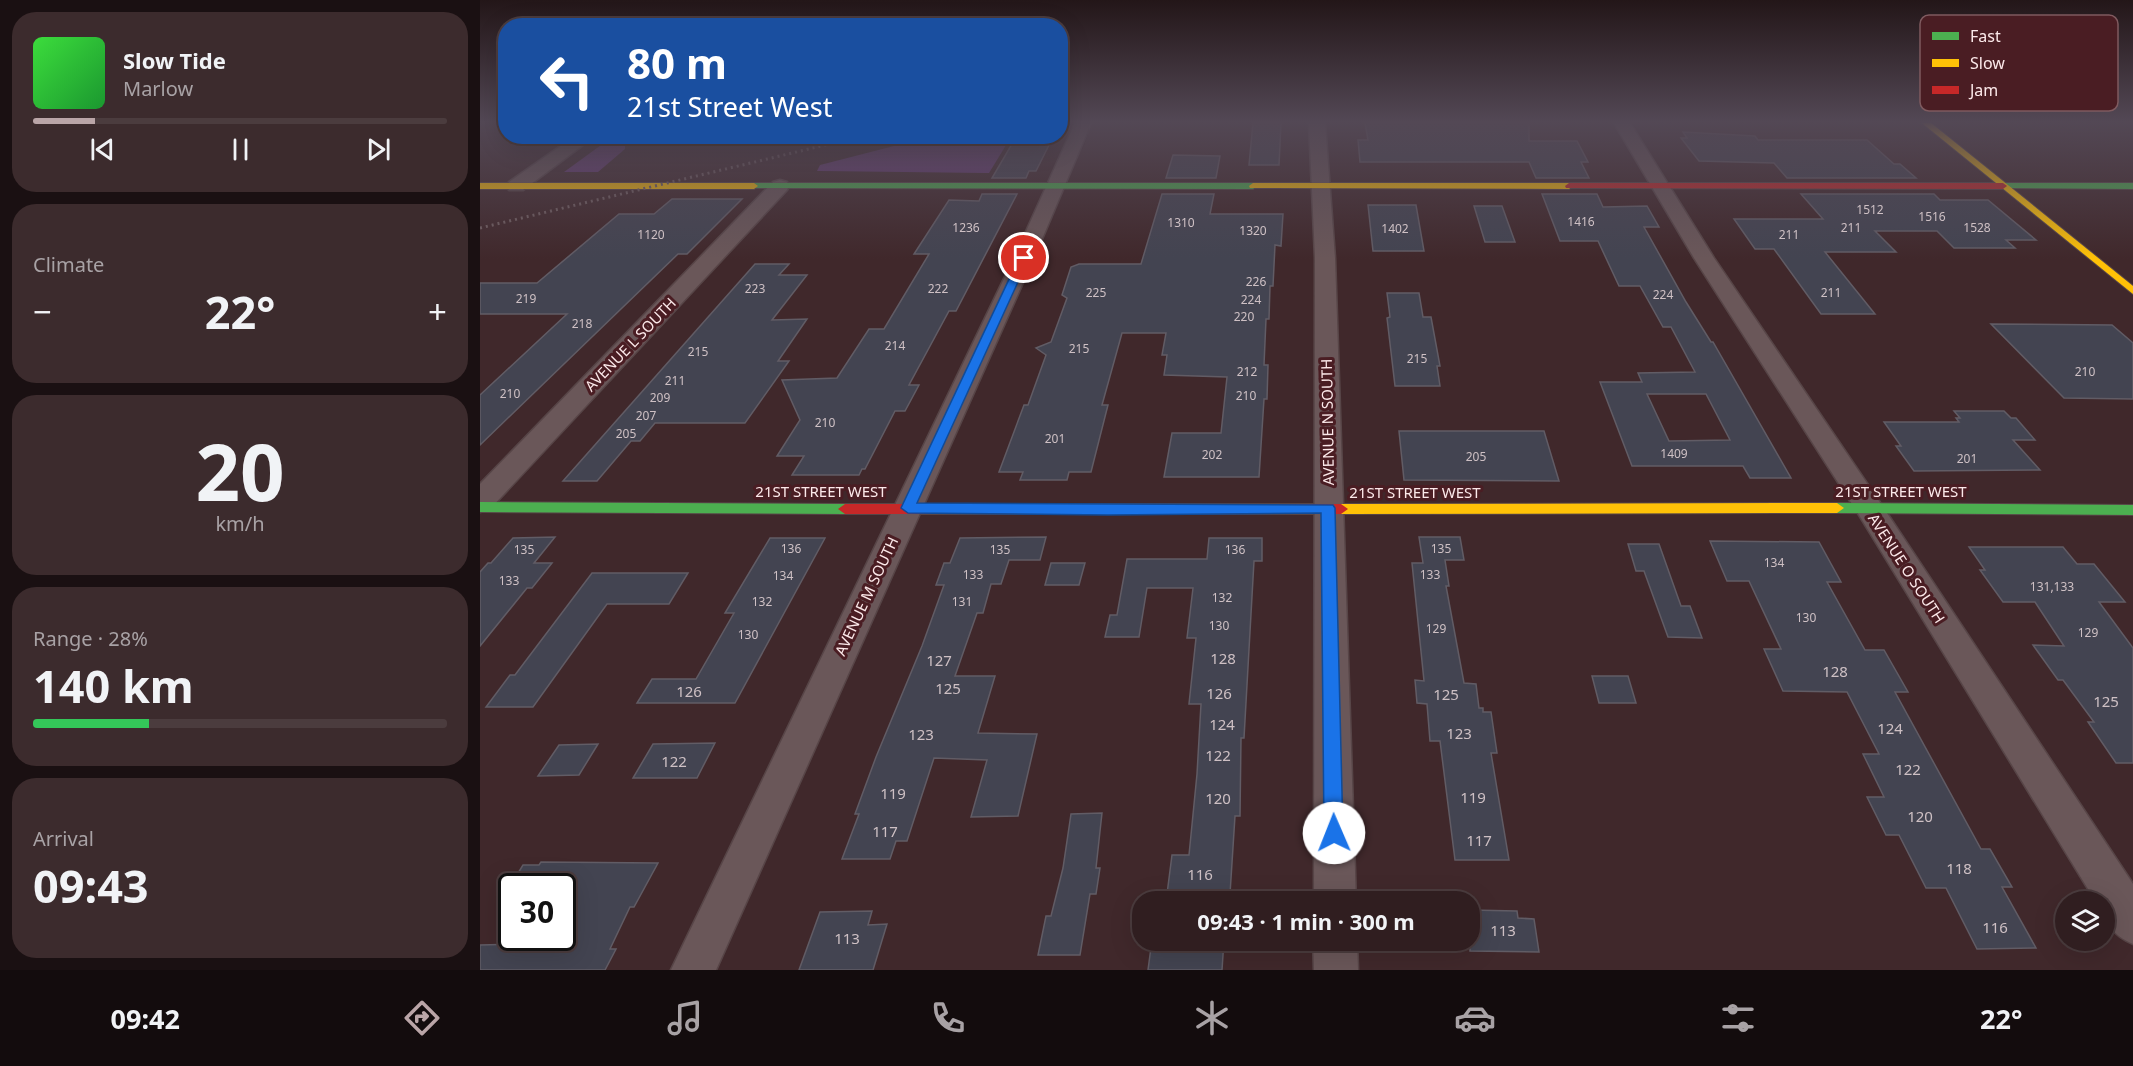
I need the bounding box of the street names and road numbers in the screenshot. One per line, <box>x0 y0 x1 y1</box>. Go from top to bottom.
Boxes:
street label: AVENUE L SOUTH <box>580 293 680 395</box>
street label: AVENUE N SOUTH <box>1316 359 1338 485</box>
street label: 21ST STREET WEST <box>755 481 887 501</box>
street label: 21ST STREET WEST <box>1835 481 1967 501</box>
street label: 21ST STREET WEST <box>1349 482 1481 502</box>
street label: AVENUE O SOUTH <box>1864 509 1950 627</box>
street label: AVENUE M SOUTH <box>830 533 902 659</box>

